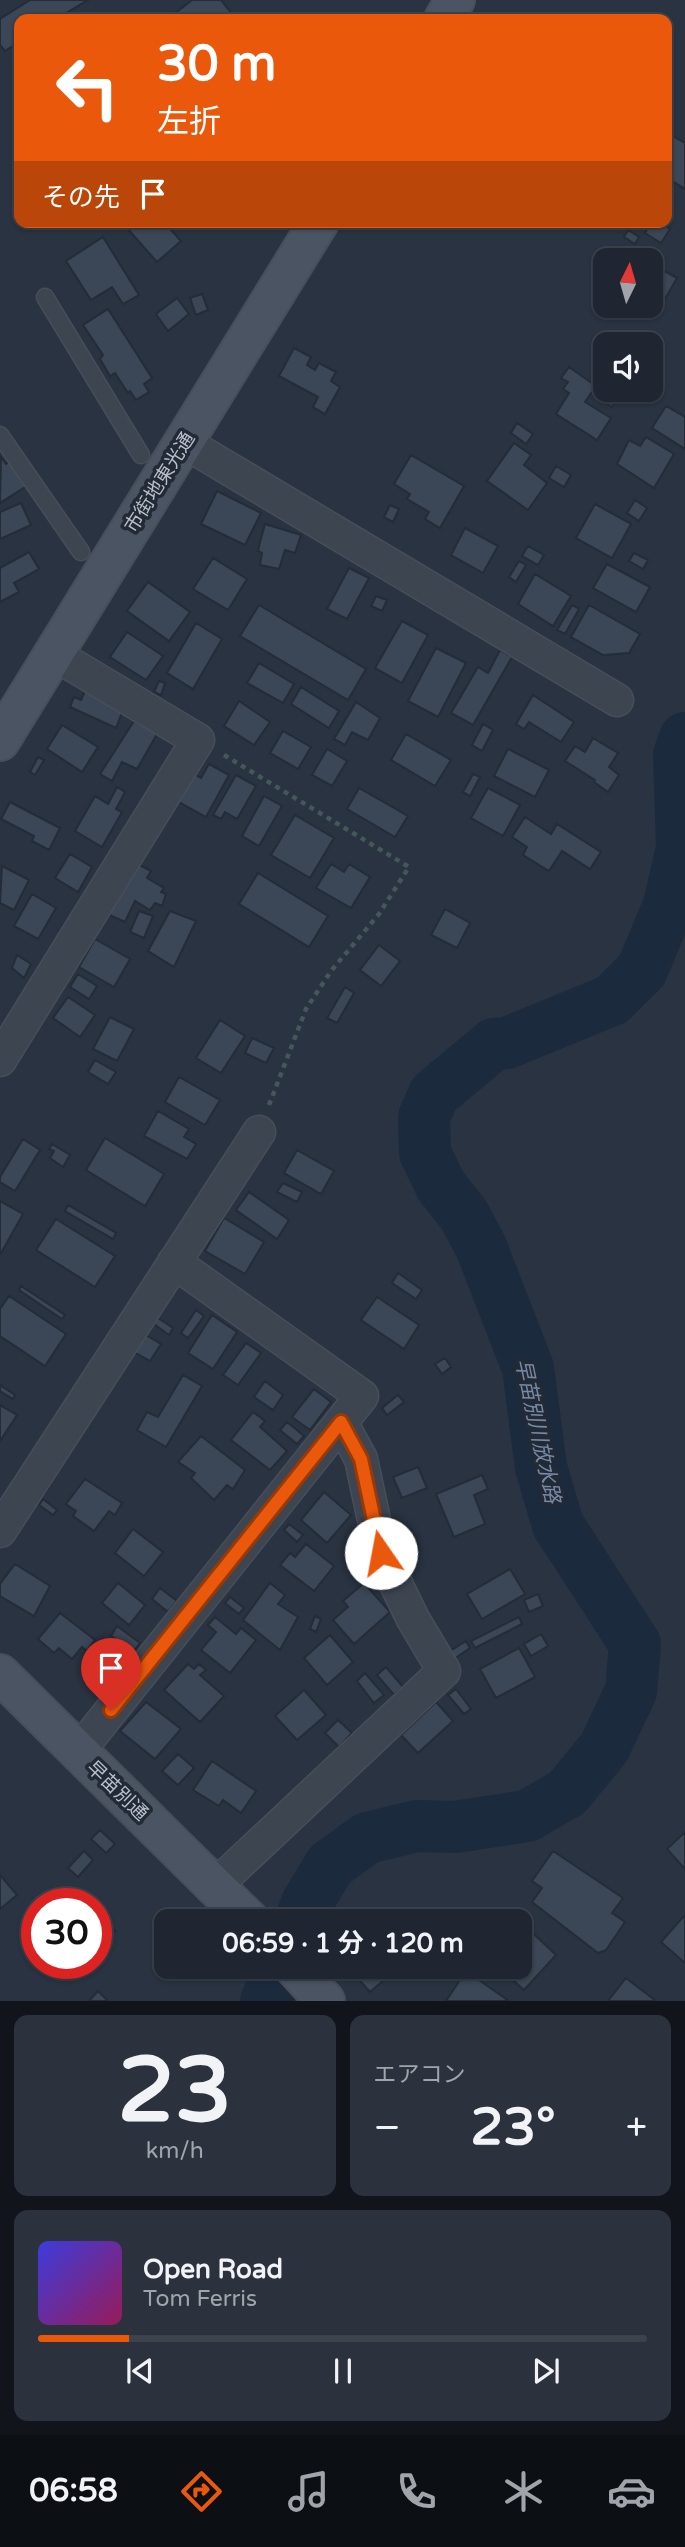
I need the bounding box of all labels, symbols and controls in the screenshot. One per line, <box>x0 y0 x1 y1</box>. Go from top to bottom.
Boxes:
text: 30 m <box>157 35 276 94</box>
icon: left <box>42 42 133 133</box>
text: 左折 <box>157 103 221 141</box>
icon: arrive <box>134 175 172 213</box>
text: その先 <box>42 182 120 213</box>
north arrow <box>593 248 663 318</box>
map controls <box>593 248 663 402</box>
button: sound <box>593 332 663 402</box>
street label: 市街地東光通 <box>120 428 199 537</box>
water label: 早苗別川放水路 <box>510 1357 565 1508</box>
position arrow <box>344 1516 418 1590</box>
pin <box>81 1638 141 1710</box>
icon: arrive <box>92 1649 130 1687</box>
street label: 早苗別通 <box>82 1756 152 1825</box>
speed limit sign: 30 <box>21 1888 112 1979</box>
text: 06:59 · 1 分 · 120 m <box>222 1928 464 1959</box>
text: 23 <box>118 2036 232 2146</box>
text: エアコン <box>374 2061 466 2089</box>
text: 23° <box>471 2096 556 2159</box>
text: − <box>374 2105 401 2151</box>
text: + <box>626 2105 647 2151</box>
text: km/h <box>146 2137 204 2165</box>
text: Open Road <box>143 2254 283 2285</box>
text: Tom Ferris <box>143 2285 257 2313</box>
icon: previous <box>121 2352 159 2390</box>
icon: pause <box>324 2352 362 2390</box>
icon: next <box>527 2352 565 2390</box>
icon: directions <box>177 2467 226 2516</box>
icon: music <box>284 2467 333 2516</box>
icon: phone <box>392 2467 441 2516</box>
icon: climate <box>499 2467 548 2516</box>
icon: car <box>607 2467 656 2516</box>
text: 06:58 <box>29 2472 118 2510</box>

